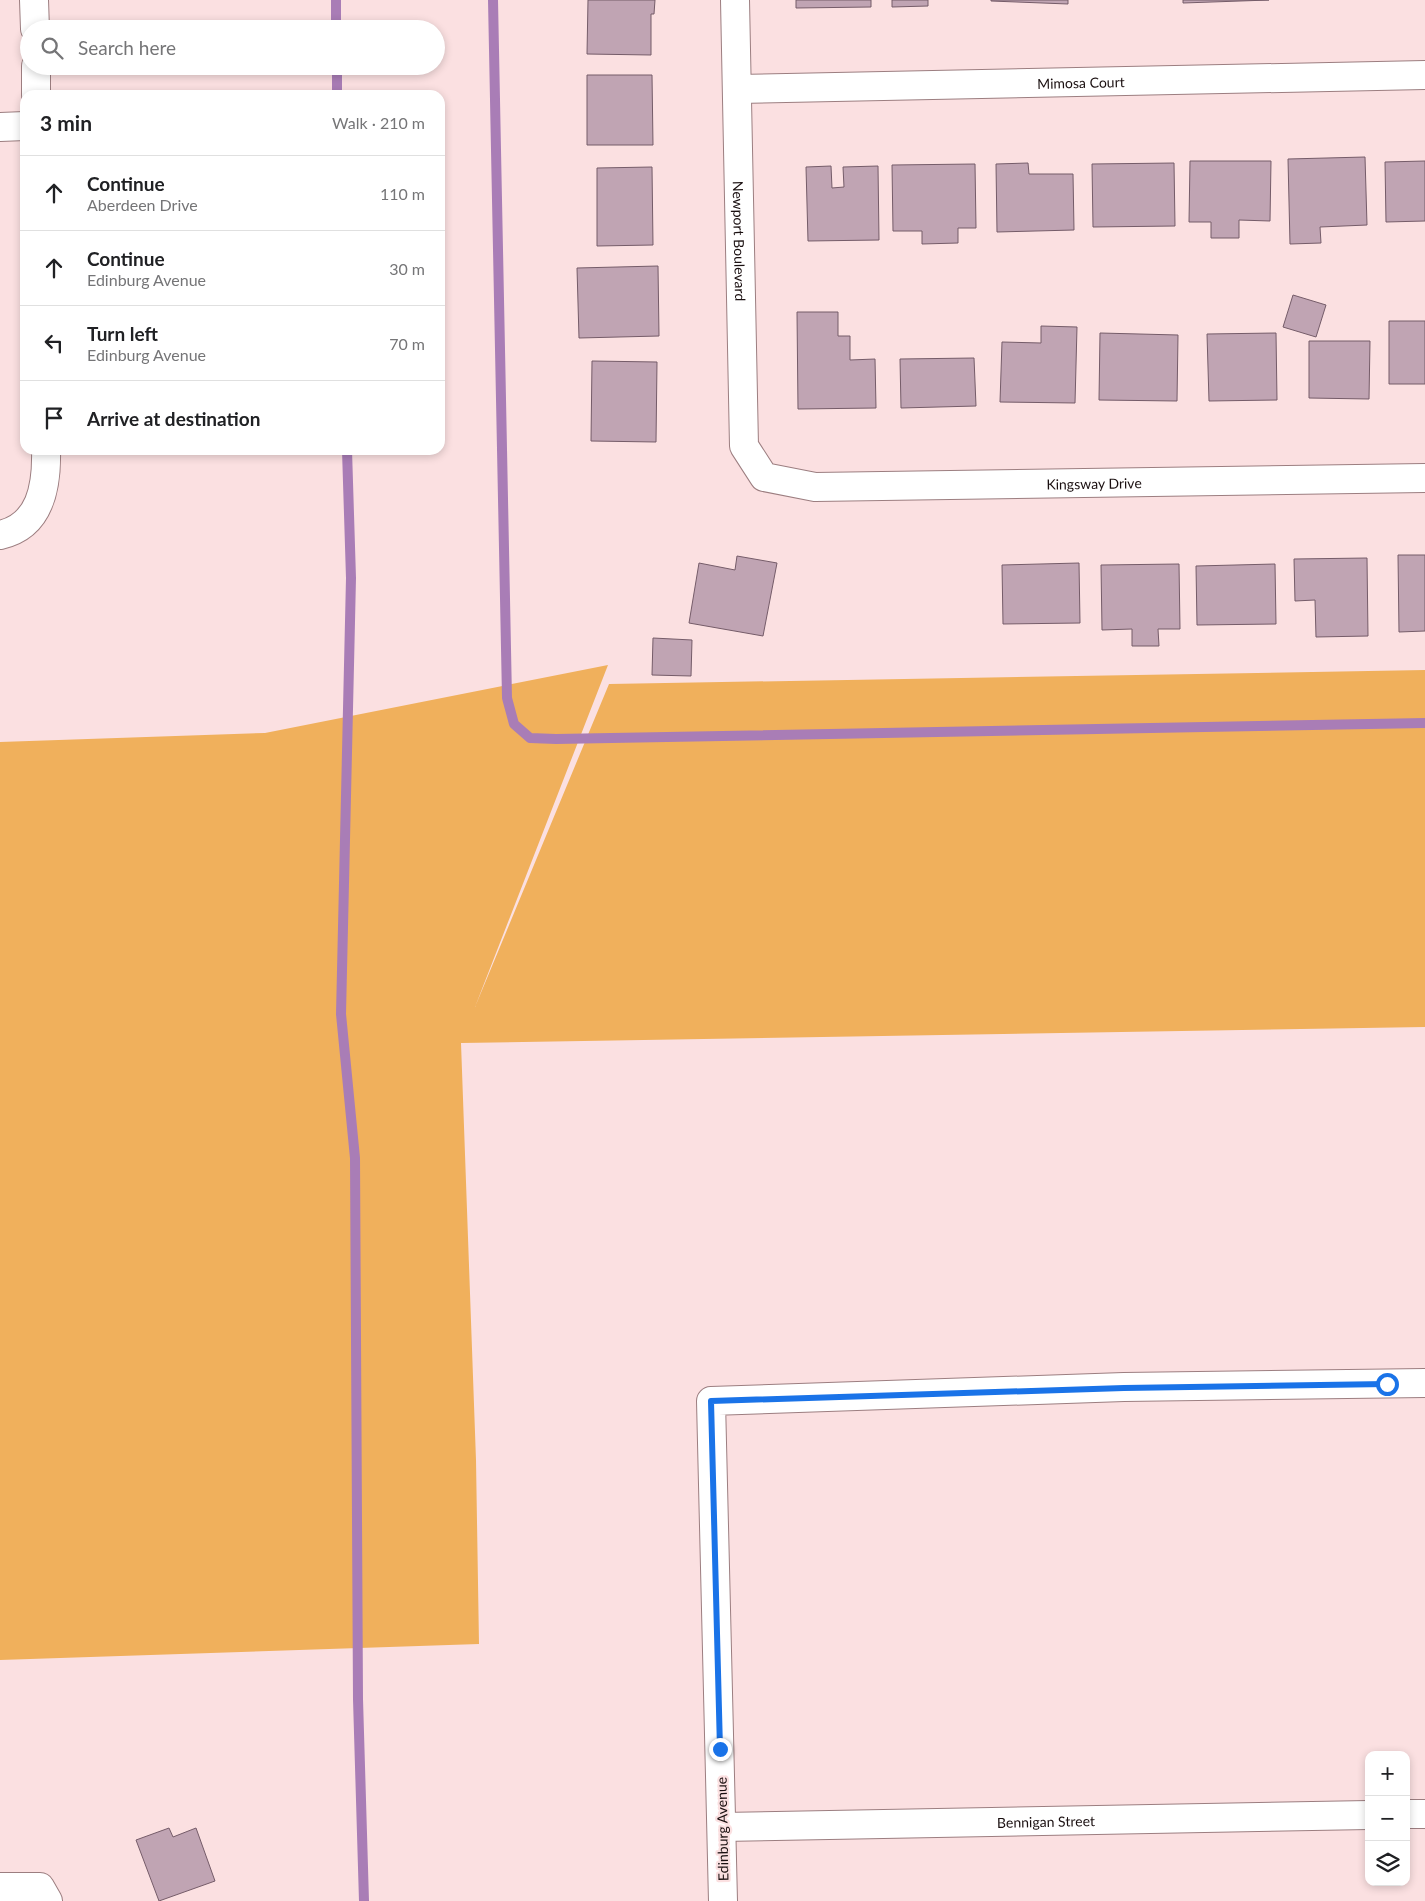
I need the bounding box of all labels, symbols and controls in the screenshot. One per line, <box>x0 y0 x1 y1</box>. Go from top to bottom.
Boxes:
search box <box>20 20 445 75</box>
icon: search <box>38 34 66 62</box>
text: Search here <box>78 36 176 59</box>
street label: Mimosa Court <box>1037 73 1125 91</box>
text: 3 min <box>40 110 92 135</box>
text: Walk · 210 m <box>332 113 425 132</box>
text: Continue <box>87 172 165 195</box>
icon: ahead <box>40 179 68 207</box>
street label: Newport Boulevard <box>730 181 750 301</box>
text: 110 m <box>380 184 425 203</box>
text: Aberdeen Drive <box>87 195 198 214</box>
text: Continue <box>87 247 165 270</box>
icon: ahead <box>40 254 68 282</box>
text: 30 m <box>389 259 425 278</box>
text: Edinburg Avenue <box>87 270 206 289</box>
text: Turn left <box>87 322 158 345</box>
icon: left <box>40 329 68 357</box>
text: 70 m <box>389 334 425 353</box>
text: Edinburg Avenue <box>87 345 206 364</box>
icon: arrive <box>40 404 68 432</box>
text: Arrive at destination <box>87 407 260 430</box>
street label: Kingsway Drive <box>1046 474 1142 492</box>
route start <box>1376 1373 1399 1396</box>
route end <box>709 1738 732 1761</box>
map controls <box>1365 1751 1410 1886</box>
button: + <box>1365 1751 1410 1796</box>
street label: Edinburg Avenue <box>713 1777 731 1881</box>
button: − <box>1365 1796 1410 1841</box>
street label: Bennigan Street <box>997 1812 1095 1830</box>
button: layers <box>1365 1841 1410 1886</box>

